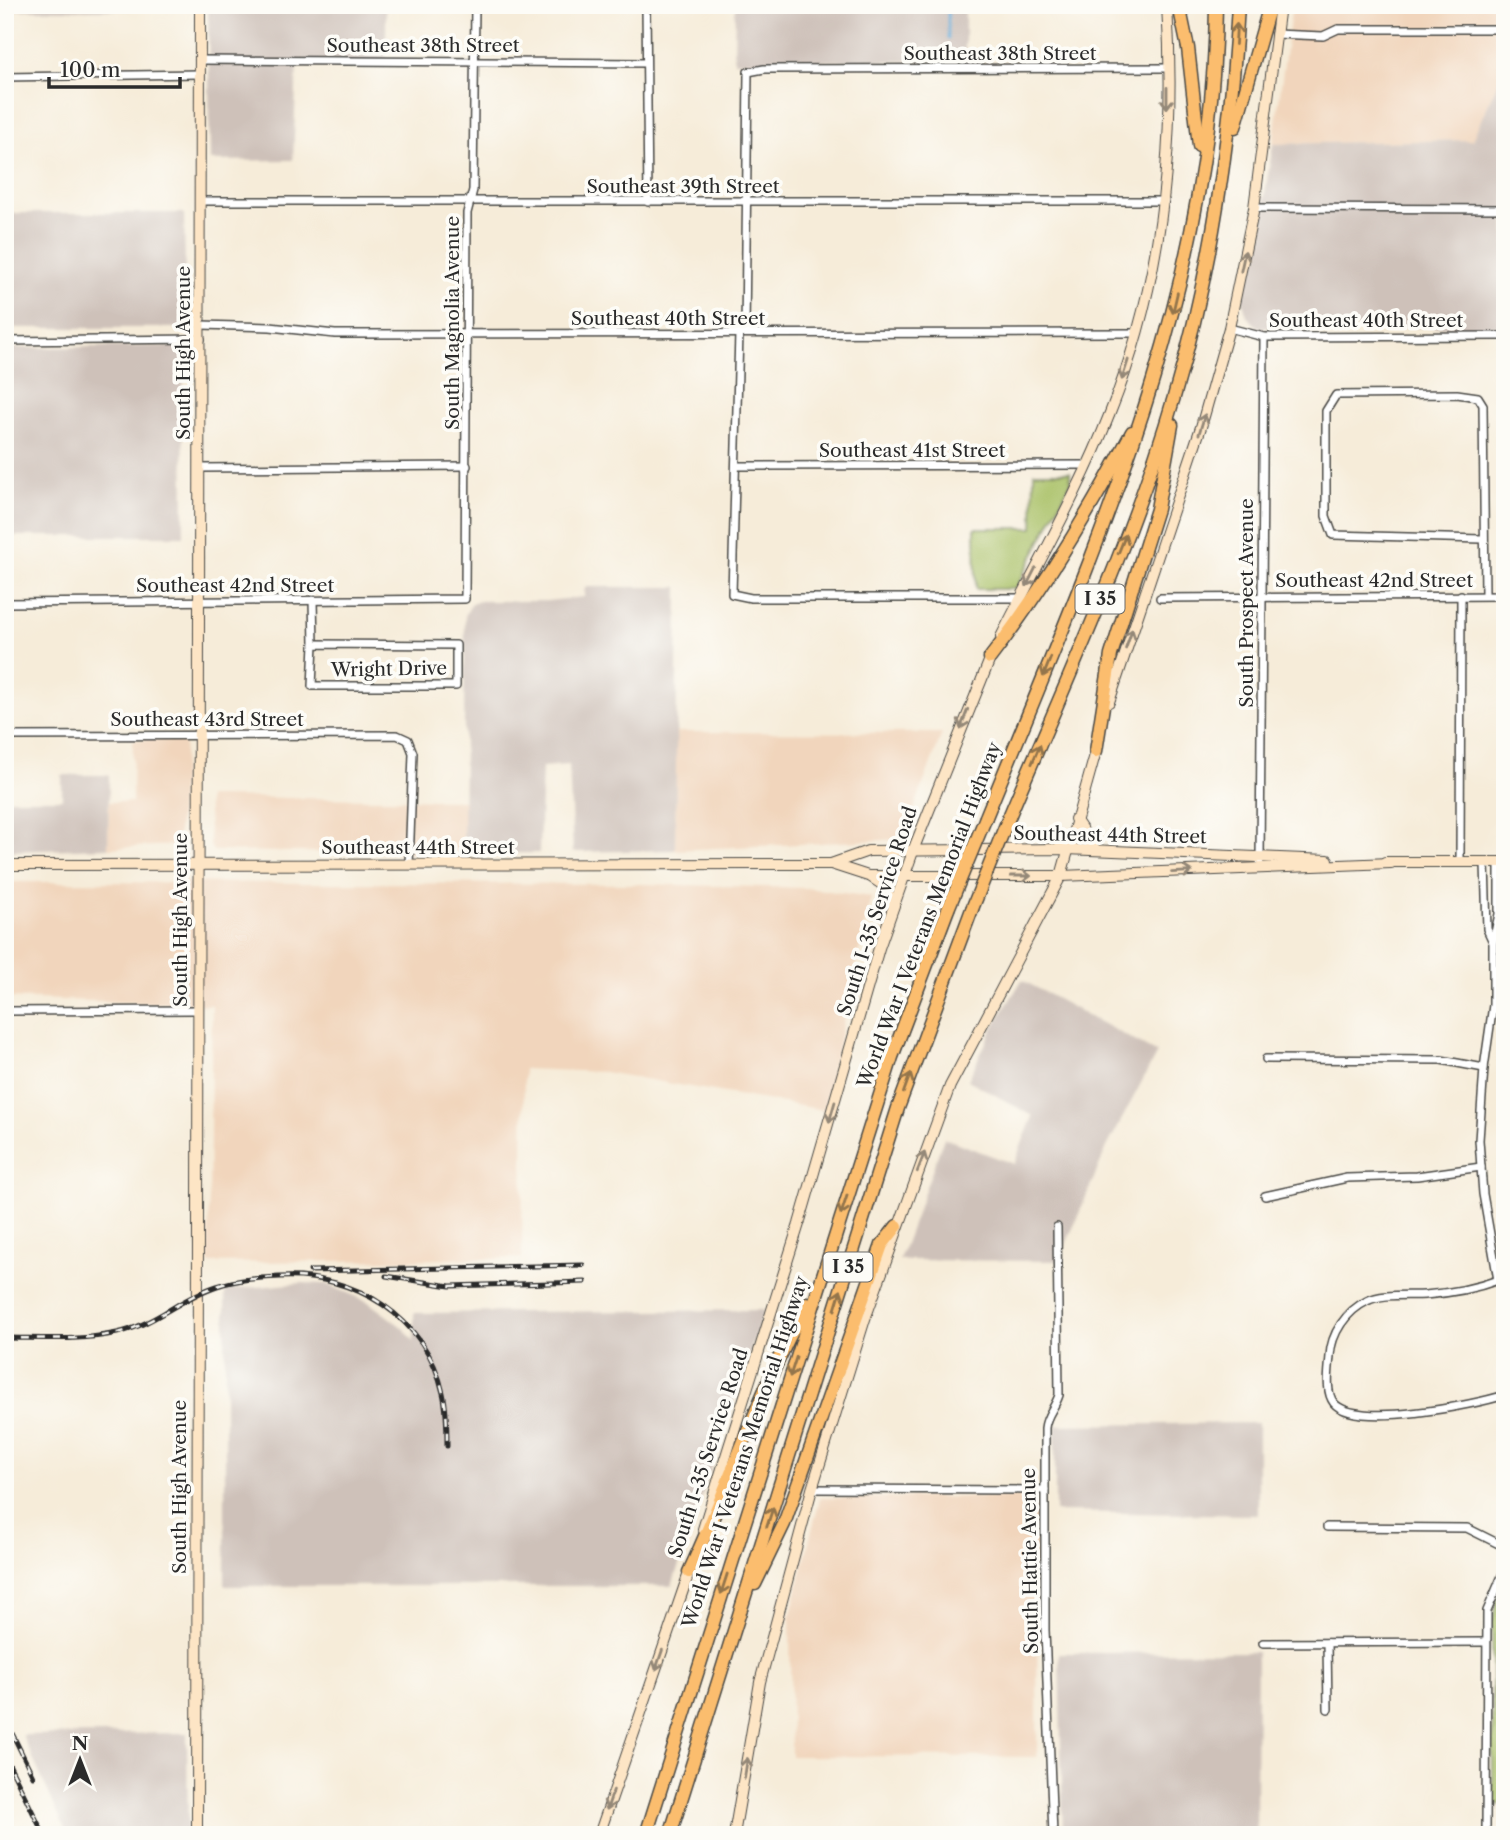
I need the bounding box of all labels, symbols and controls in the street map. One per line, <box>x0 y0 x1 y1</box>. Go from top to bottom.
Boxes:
one-way arrow <box>1230 23 1243 46</box>
street label: Southeast 38th Street <box>326 34 520 57</box>
street label: Southeast 38th Street <box>903 42 1097 65</box>
scale bar <box>49 46 180 90</box>
text: 100 m <box>60 57 121 82</box>
one-way arrow <box>1160 86 1174 109</box>
street label: Southeast 39th Street <box>586 175 780 198</box>
street label: South Magnolia Avenue <box>441 216 464 430</box>
one-way arrow <box>1237 250 1251 273</box>
street label: South High Avenue <box>172 266 195 440</box>
one-way arrow <box>1168 291 1181 314</box>
street label: Southeast 40th Street <box>571 307 766 330</box>
street label: Southeast 40th Street <box>1269 309 1464 332</box>
one-way arrow <box>1118 358 1130 380</box>
one-way arrow <box>1196 413 1209 435</box>
street label: Southeast 41st Street <box>819 439 1006 462</box>
street label: South Prospect Avenue <box>1235 498 1258 708</box>
one-way arrow <box>1116 534 1129 555</box>
one-way arrow <box>1024 566 1038 587</box>
street label: Southeast 42nd Street <box>1275 569 1473 592</box>
street label: Southeast 42nd Street <box>136 574 334 597</box>
road number: I 35 <box>1076 584 1124 614</box>
one-way arrow <box>1123 628 1136 650</box>
street label: Wright Drive <box>330 656 447 682</box>
one-way arrow <box>1039 656 1052 678</box>
street label: Southeast 43rd Street <box>110 708 304 731</box>
one-way arrow <box>957 708 970 729</box>
street label: World War I Veterans Memorial Highway <box>852 738 1006 1092</box>
one-way arrow <box>1030 744 1043 766</box>
street label: South I-35 Service Road <box>832 803 922 1019</box>
street label: Southeast 44th Street <box>1013 822 1207 848</box>
street label: South High Avenue <box>169 833 192 1007</box>
street label: Southeast 44th Street <box>321 836 515 859</box>
one-way arrow <box>1171 865 1193 878</box>
one-way arrow <box>1009 869 1032 883</box>
one-way arrow <box>902 1073 914 1095</box>
one-way arrow <box>825 1100 838 1122</box>
one-way arrow <box>915 1151 928 1173</box>
one-way arrow <box>837 1193 850 1215</box>
road number: I 35 <box>824 1252 872 1282</box>
street label: World War I Veterans Memorial Highway <box>677 1273 813 1632</box>
one-way arrow <box>832 1289 845 1311</box>
street label: South I-35 Service Road <box>663 1345 753 1561</box>
one-way arrow <box>785 1356 798 1378</box>
street label: South High Avenue <box>168 1400 191 1574</box>
street label: South Hattie Avenue <box>1017 1468 1043 1654</box>
one-way arrow <box>764 1506 777 1528</box>
one-way arrow <box>716 1573 729 1595</box>
one-way arrow <box>652 1648 664 1670</box>
north arrow <box>46 1724 116 1794</box>
text: N <box>72 1732 88 1755</box>
one-way arrow <box>740 1757 753 1779</box>
one-way arrow <box>603 1789 616 1811</box>

